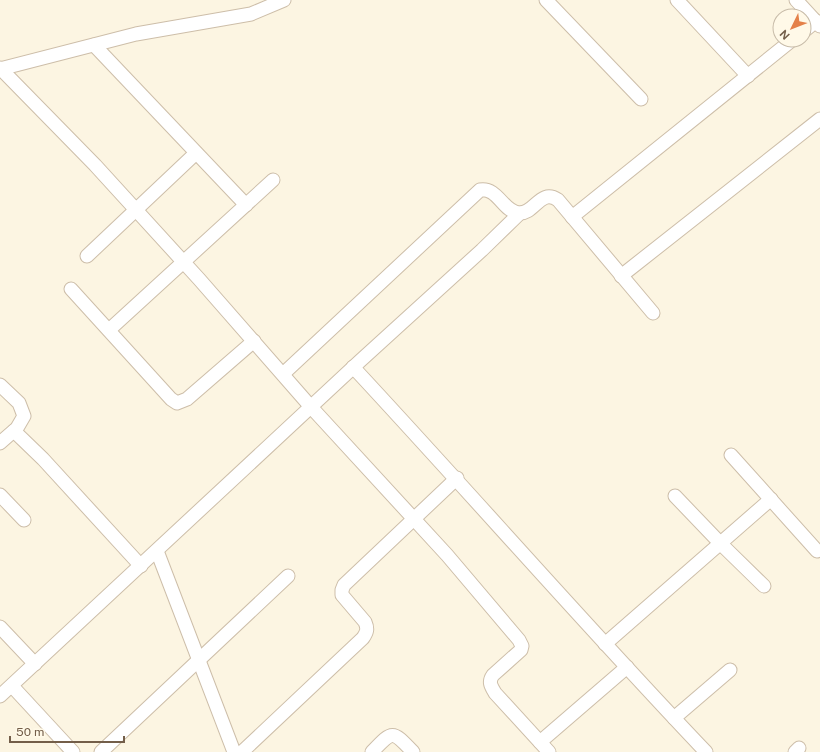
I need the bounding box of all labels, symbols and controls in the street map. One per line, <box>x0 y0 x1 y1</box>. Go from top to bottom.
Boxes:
north arrow <box>772 8 812 48</box>
text: N <box>777 28 792 42</box>
scale bar <box>10 718 124 744</box>
text: 50 m <box>16 725 44 739</box>

